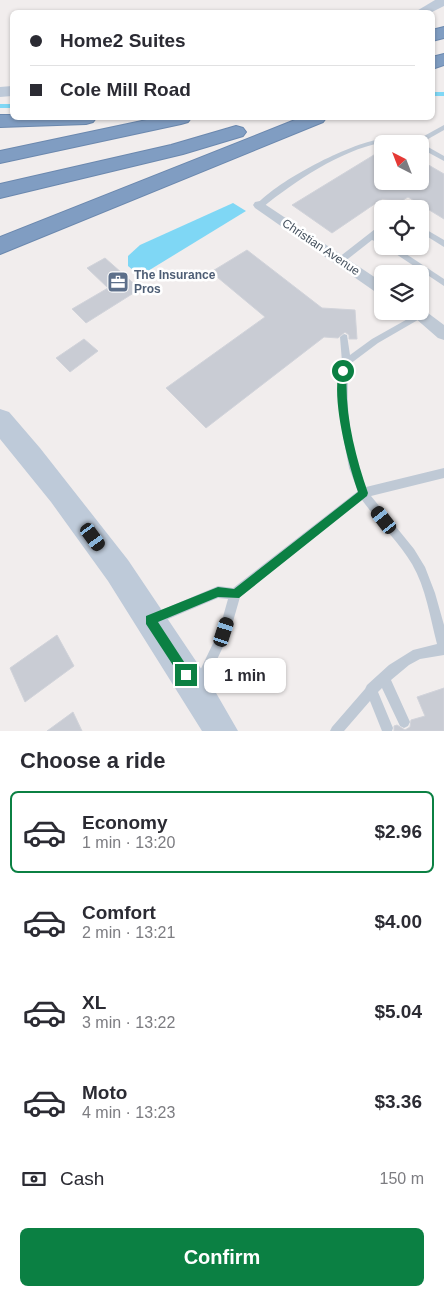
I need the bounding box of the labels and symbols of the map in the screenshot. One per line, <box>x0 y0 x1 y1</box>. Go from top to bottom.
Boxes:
north arrow <box>374 135 429 190</box>
street label: Christian Avenue <box>280 216 363 278</box>
place label: The Insurance Pros <box>134 268 216 296</box>
office icon: The Insurance Pros <box>106 270 130 294</box>
route start <box>332 360 354 382</box>
car <box>368 504 399 536</box>
car <box>78 520 107 554</box>
car <box>212 615 235 649</box>
callout: 1 min <box>204 658 286 692</box>
route end <box>175 664 197 686</box>

